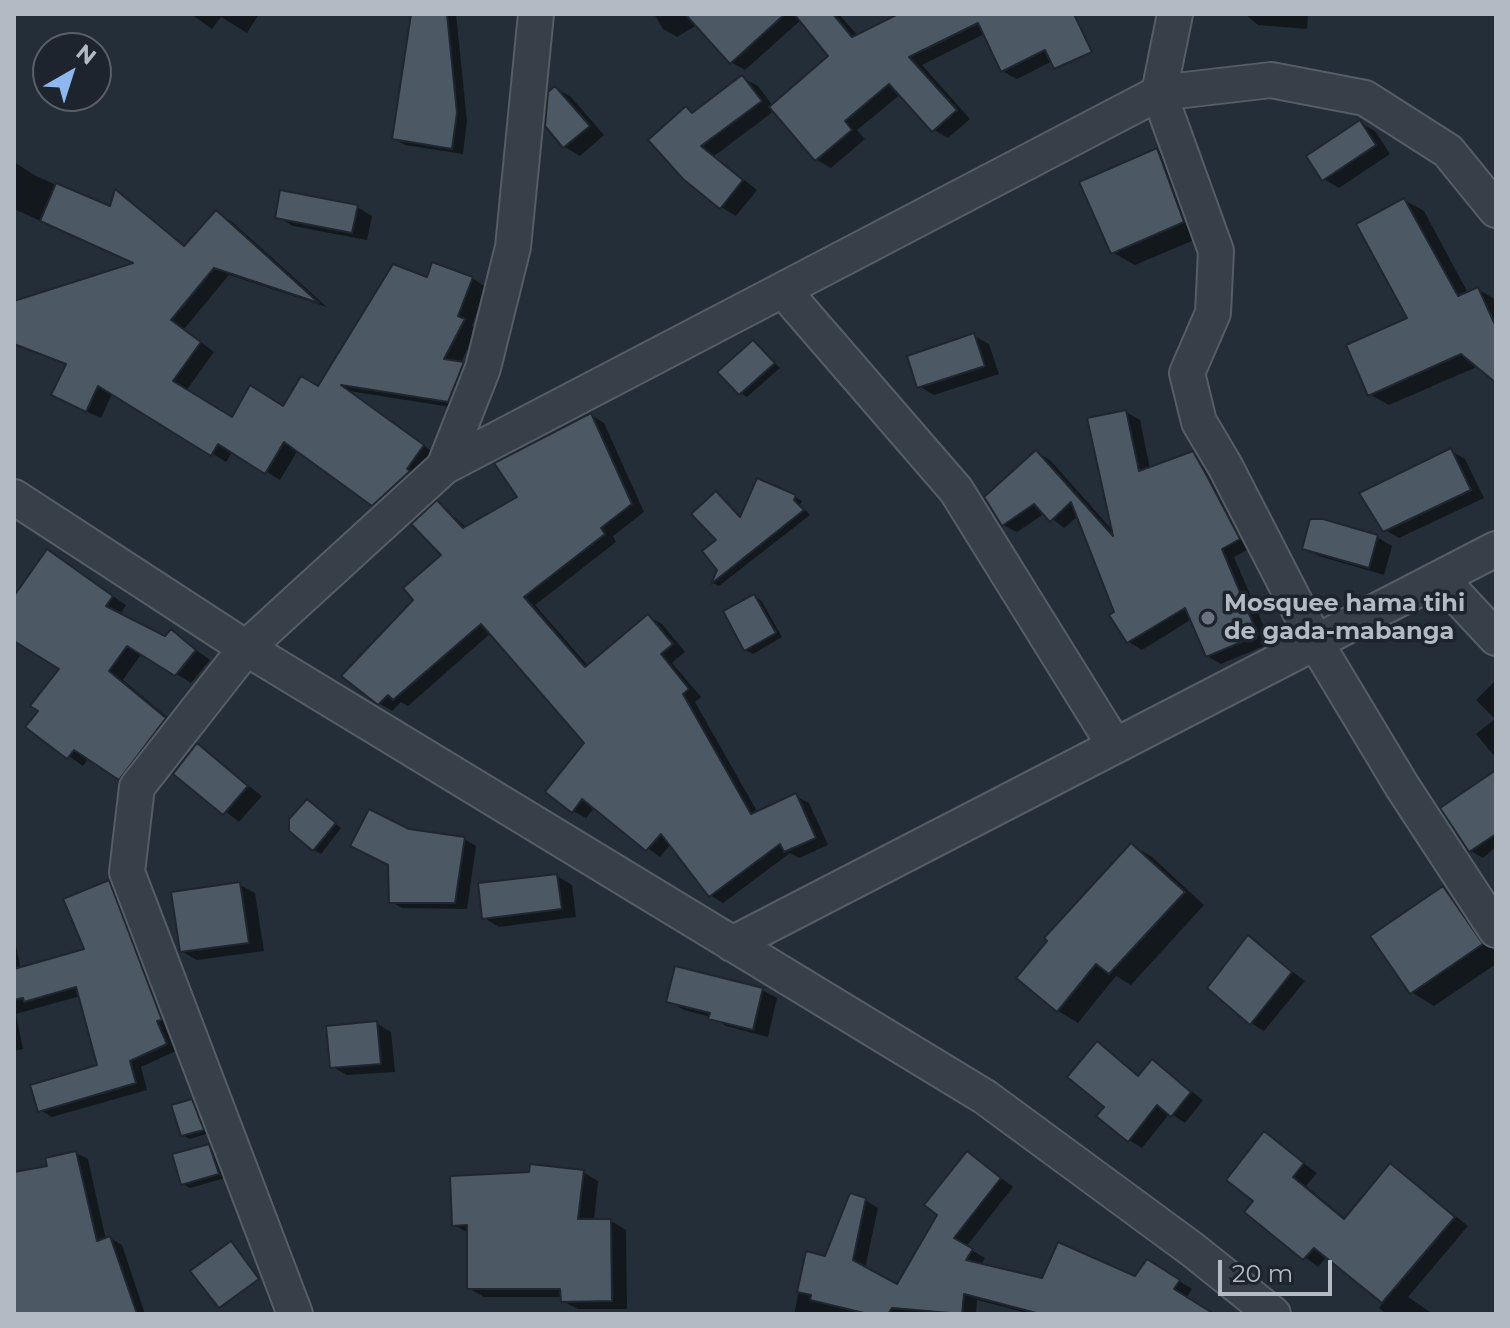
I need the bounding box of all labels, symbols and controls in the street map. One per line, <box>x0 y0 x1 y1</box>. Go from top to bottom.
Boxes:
north arrow <box>32 32 112 112</box>
text: N <box>71 38 102 71</box>
place label: Mosquee hama tihi de gada-mabanga <box>1224 590 1465 646</box>
marker: Mosquee hama tihi de gada-mabanga <box>1199 609 1217 627</box>
scale bar <box>1222 1244 1336 1294</box>
text: 20 m <box>1232 1259 1293 1288</box>

